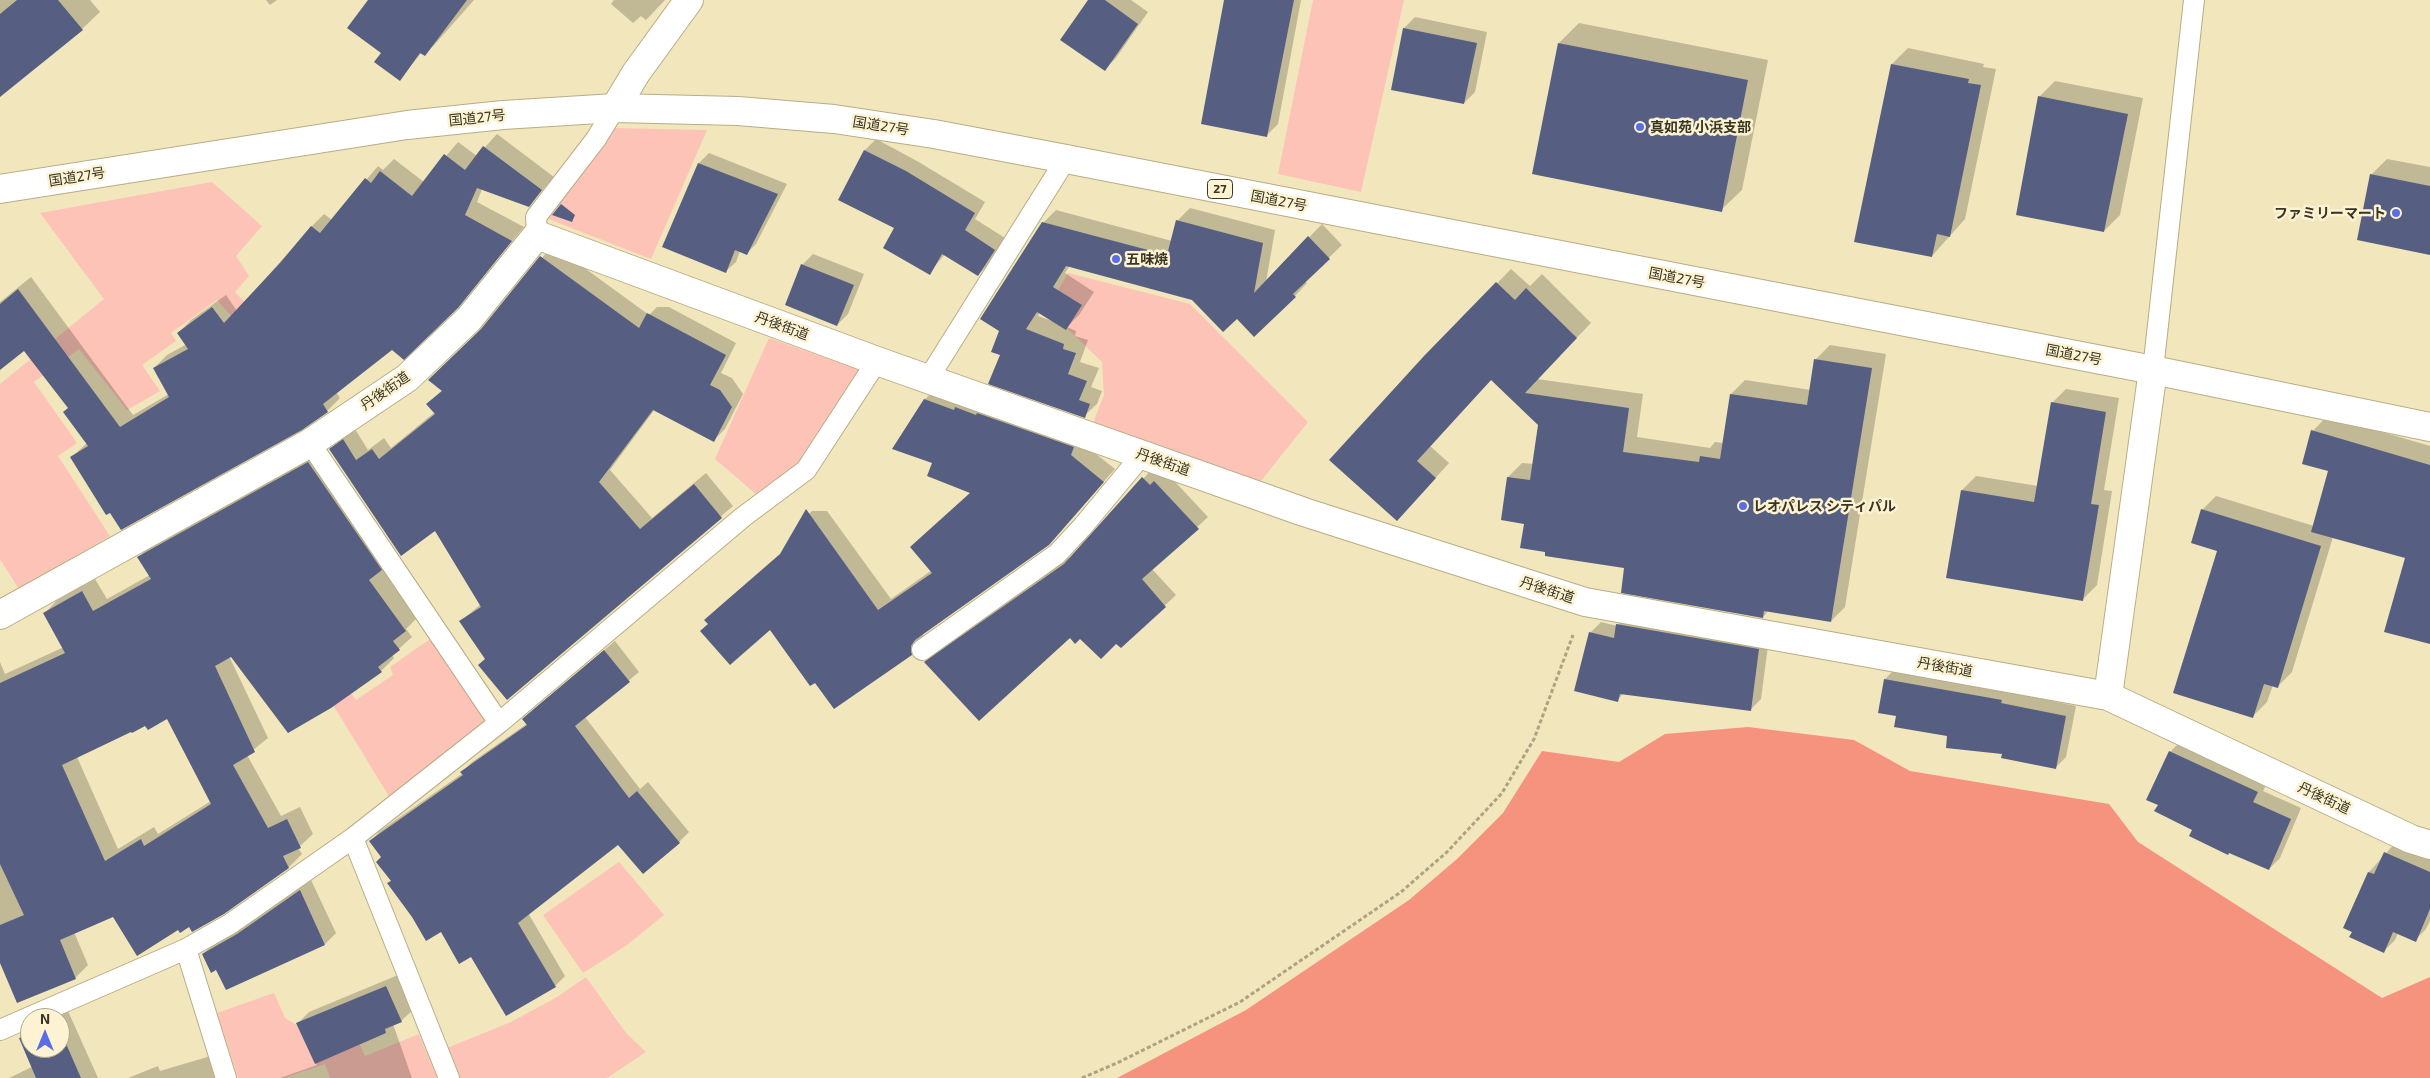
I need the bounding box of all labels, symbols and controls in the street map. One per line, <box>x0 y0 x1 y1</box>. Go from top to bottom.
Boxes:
street label: 国道27号 <box>448 107 506 129</box>
street label: 国道27号 <box>852 113 910 139</box>
place label: 真如苑 小浜支部 <box>1650 119 1751 135</box>
marker: 真如苑 小浜支部 <box>1634 121 1646 133</box>
street label: 国道27号 <box>48 164 106 190</box>
road number: 27 <box>1208 180 1232 198</box>
street label: 国道27号 <box>1249 187 1309 215</box>
place label: ファミリーマート <box>2274 205 2386 221</box>
marker: ファミリーマート <box>2390 207 2402 219</box>
place label: 五味焼 <box>1126 251 1168 267</box>
marker: 五味焼 <box>1110 253 1122 265</box>
street label: 国道27号 <box>1647 264 1707 292</box>
street label: 丹後街道 <box>753 309 811 343</box>
street label: 国道27号 <box>2044 341 2104 369</box>
street label: 丹後街道 <box>357 368 413 414</box>
street label: 丹後街道 <box>1134 445 1192 479</box>
place label: レオパレス シティパル <box>1753 498 1896 514</box>
marker: レオパレス シティパル <box>1737 500 1749 512</box>
street label: 丹後街道 <box>1518 573 1576 607</box>
street label: 丹後街道 <box>1916 654 1974 680</box>
street label: 丹後街道 <box>2295 779 2353 817</box>
north arrow <box>20 1008 70 1058</box>
text: N <box>40 1010 50 1027</box>

